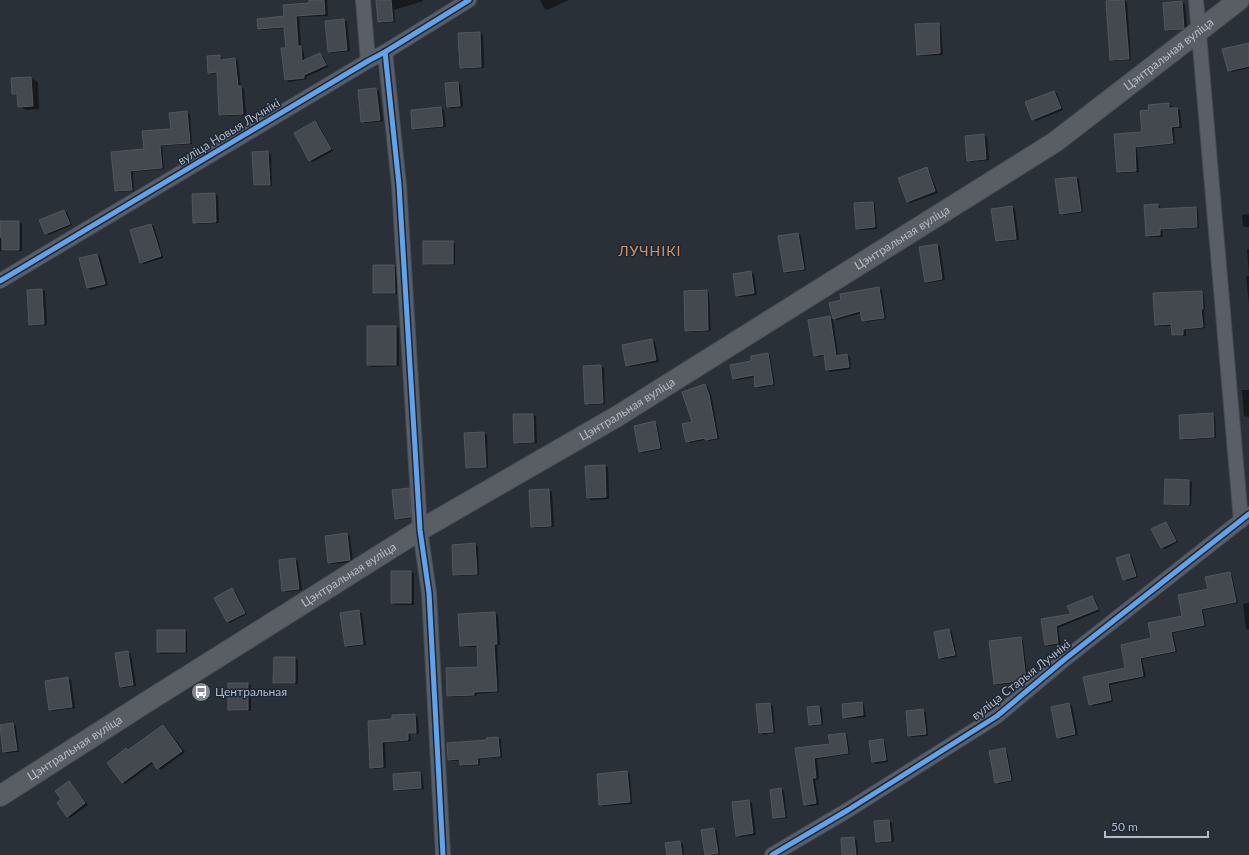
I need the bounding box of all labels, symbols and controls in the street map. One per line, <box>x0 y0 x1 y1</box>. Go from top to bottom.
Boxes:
street label: Цэнтральная вуліца <box>1120 14 1216 93</box>
street label: вуліца Новыя Лучнікі <box>175 95 283 168</box>
street label: Цэнтральная вуліца <box>851 202 952 273</box>
district label: ЛУЧНІКІ <box>617 242 682 259</box>
street label: Цэнтральная вуліца <box>576 374 678 444</box>
street label: Цэнтральная вуліца <box>298 539 399 610</box>
street label: вуліца Старыя Лучнікі <box>968 636 1073 723</box>
bus stop icon: Центральная <box>190 681 212 703</box>
place label: Центральная <box>215 684 287 699</box>
street label: Цэнтральная вуліца <box>24 712 125 783</box>
scale bar <box>1105 813 1208 839</box>
text: 50 m <box>1111 819 1138 834</box>

